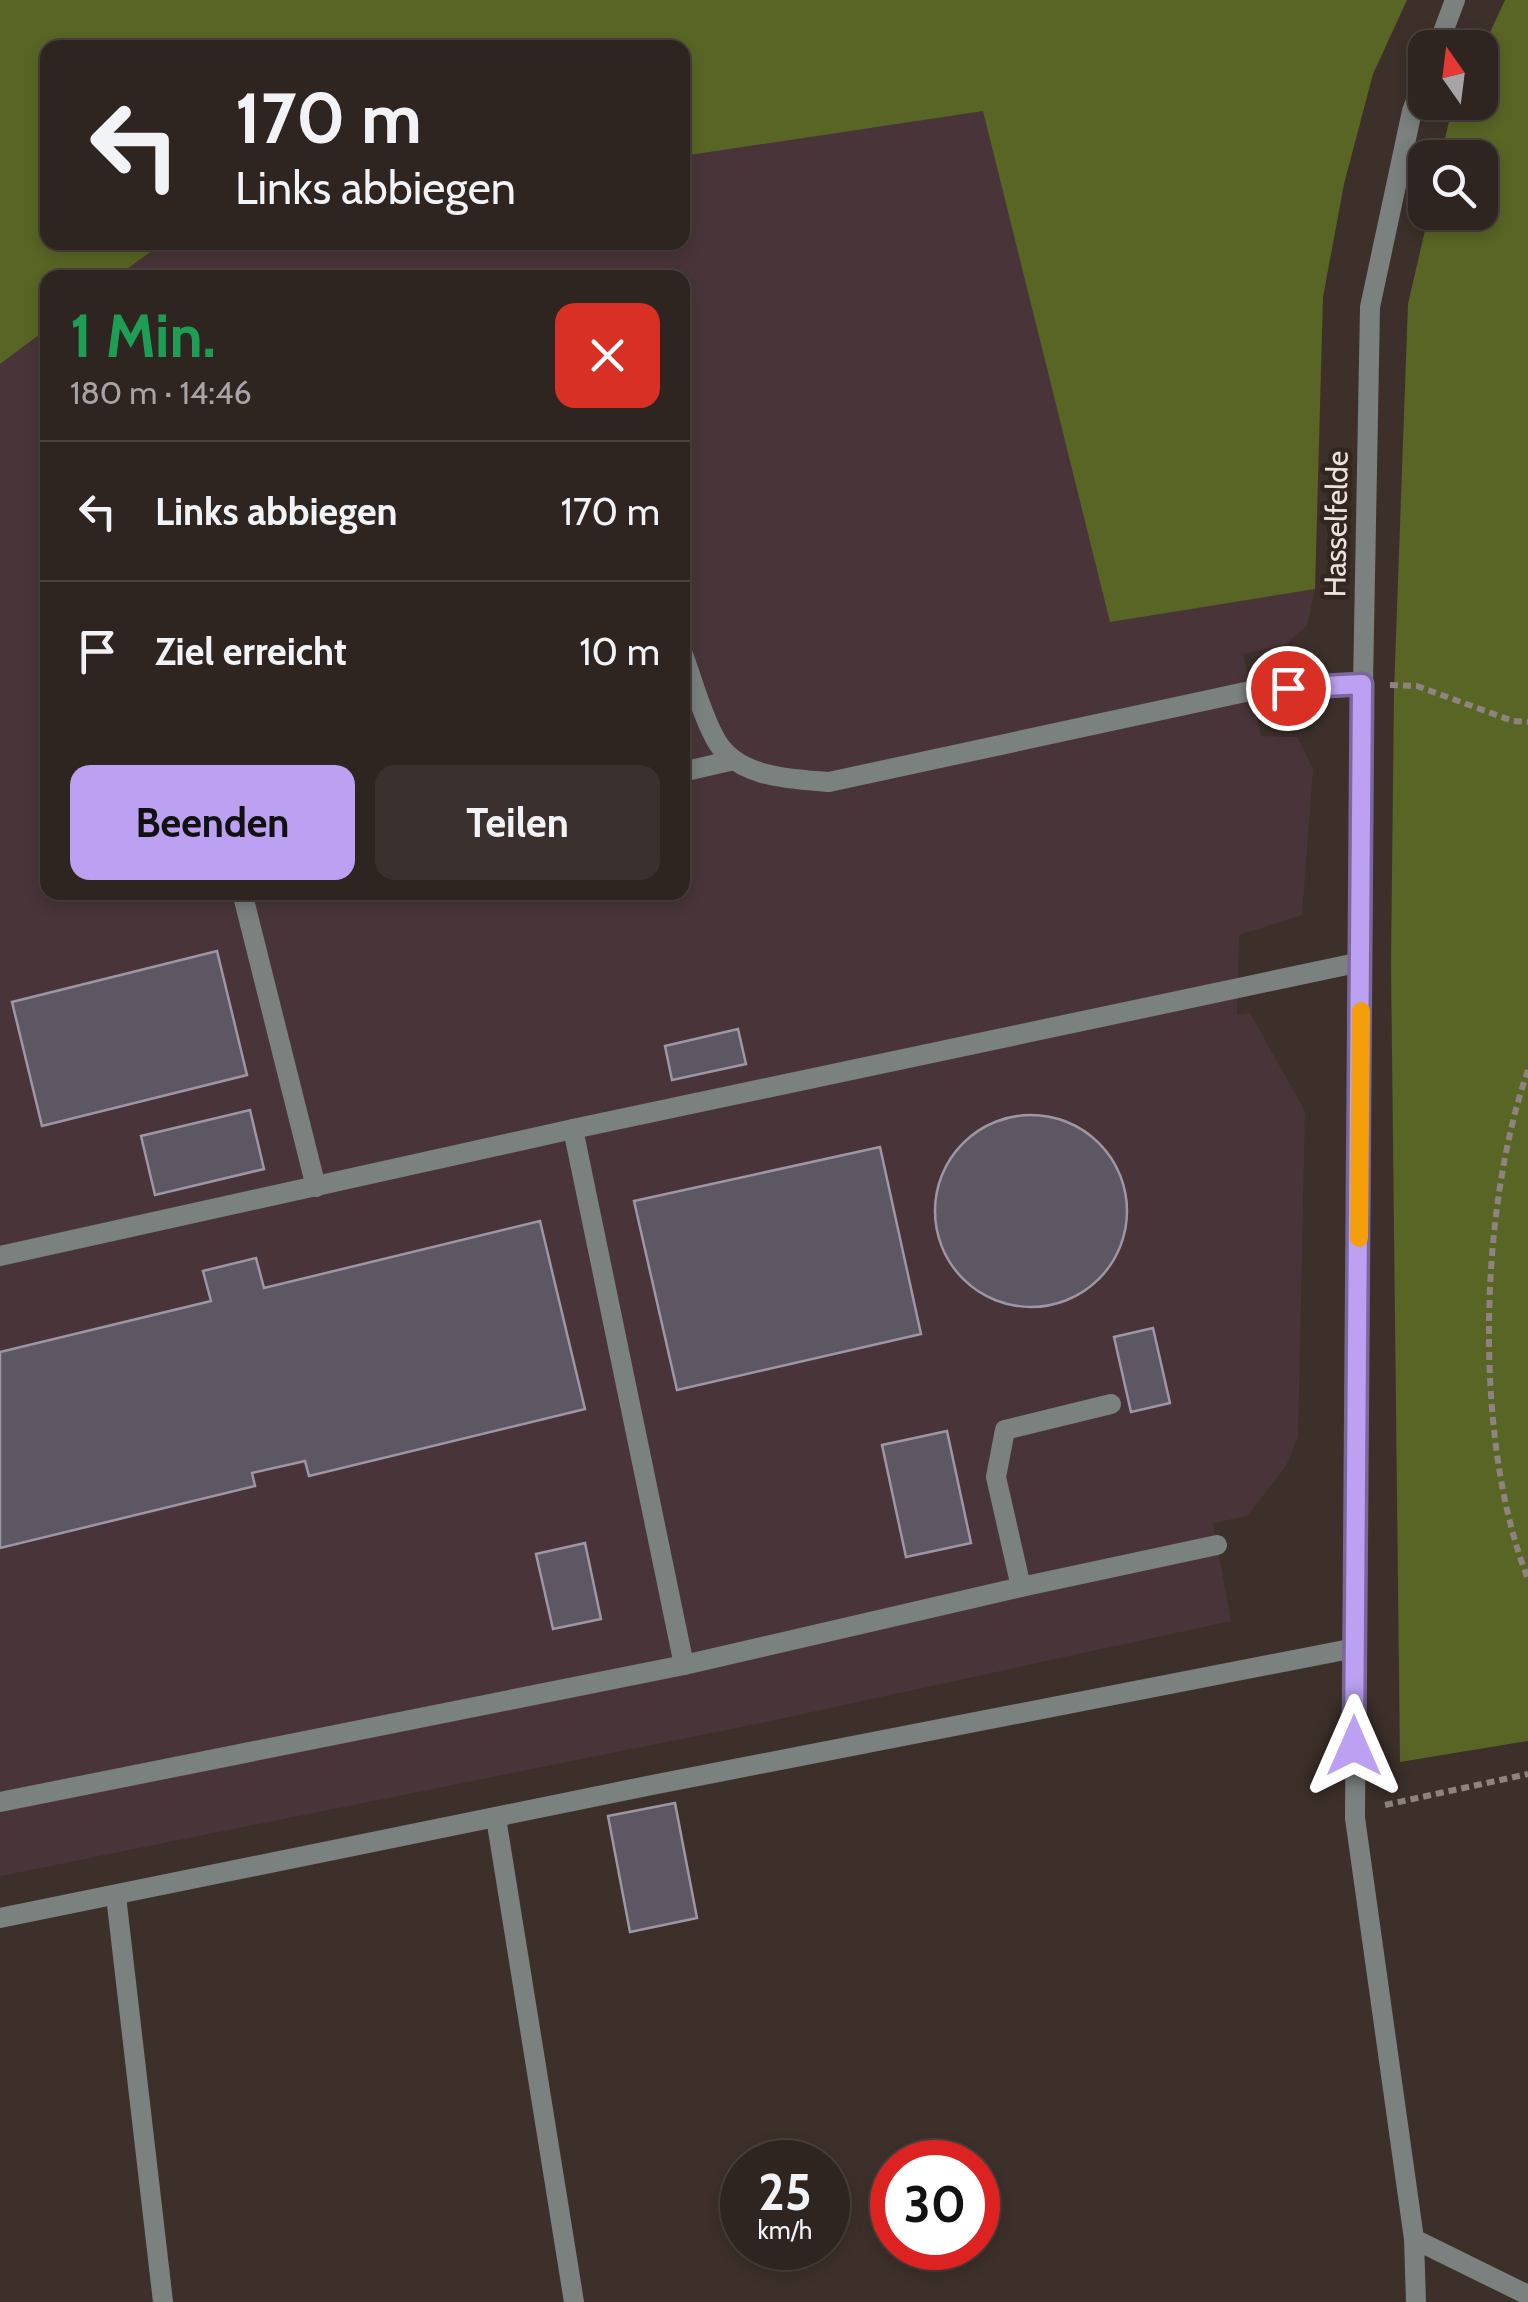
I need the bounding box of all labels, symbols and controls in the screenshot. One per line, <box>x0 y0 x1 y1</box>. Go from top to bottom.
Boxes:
north arrow <box>1408 30 1498 120</box>
map controls <box>1408 30 1498 230</box>
text: 170 m <box>235 75 422 161</box>
icon: left <box>70 80 200 210</box>
button: search <box>1408 140 1498 230</box>
text: Links abbiegen <box>235 161 516 215</box>
text: 1 Min. <box>70 299 216 372</box>
button: close <box>555 303 660 408</box>
text: 180 m · 14:46 <box>70 373 252 412</box>
street label: Hasselfelde <box>1316 450 1356 598</box>
icon: left <box>70 484 125 539</box>
text: Links abbiegen <box>155 488 398 535</box>
text: 170 m <box>560 488 660 535</box>
icon: arrive <box>70 624 125 679</box>
text: Ziel erreicht <box>155 628 347 675</box>
text: 10 m <box>579 628 660 675</box>
pin <box>1246 646 1331 731</box>
icon: arrive <box>1261 661 1316 716</box>
button: Beenden <box>70 765 355 880</box>
button: Teilen <box>375 765 660 880</box>
position arrow <box>1302 1694 1406 1798</box>
speed limit sign: 30 <box>870 2140 1000 2270</box>
text: 25 <box>758 2162 812 2223</box>
text: km/h <box>758 2215 812 2245</box>

